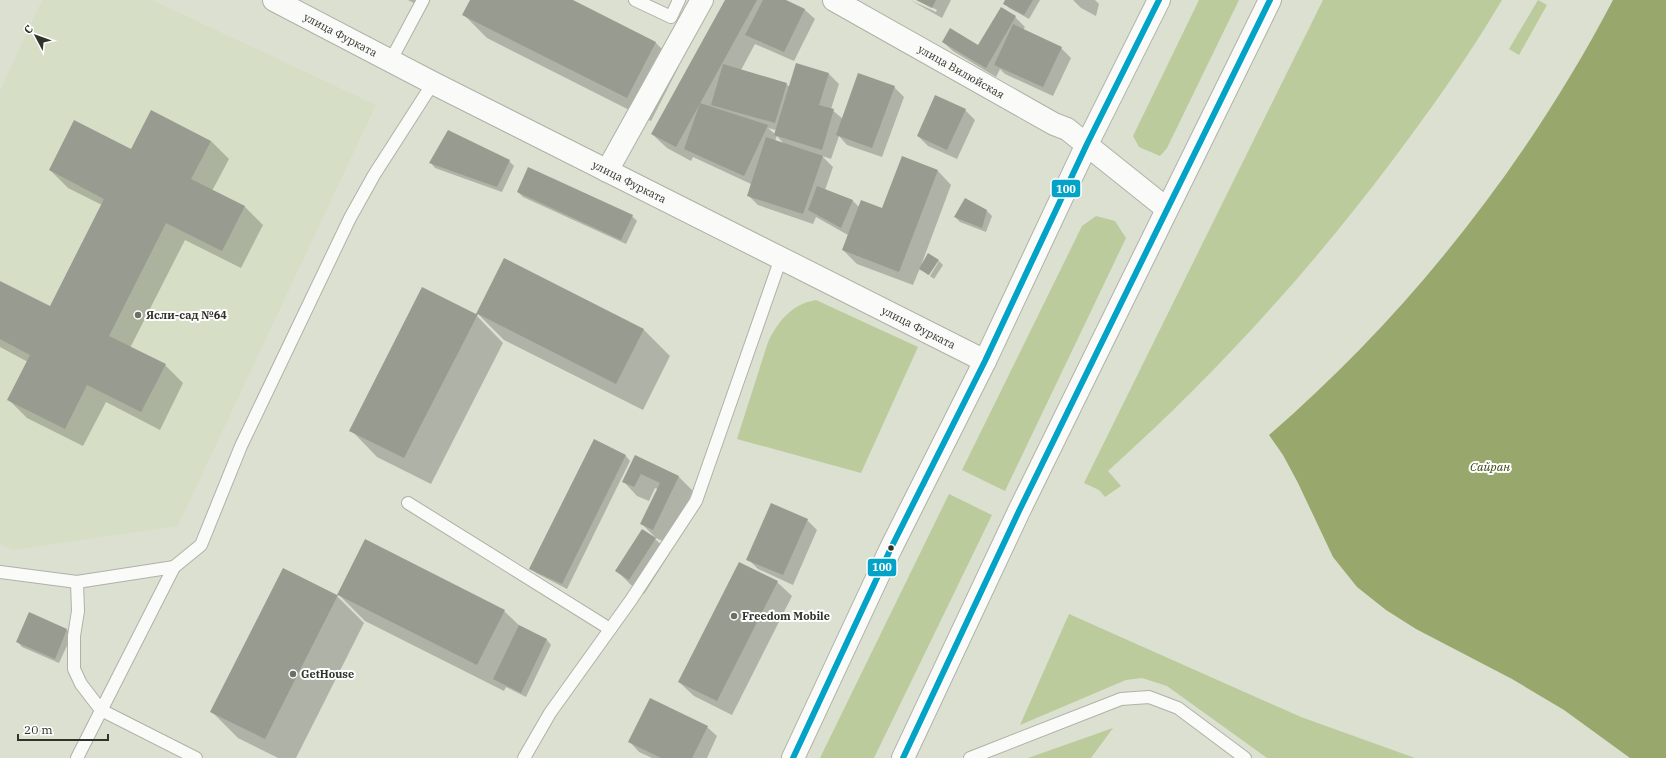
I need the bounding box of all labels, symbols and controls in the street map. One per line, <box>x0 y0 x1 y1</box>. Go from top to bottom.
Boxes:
street label: улица Фурката <box>301 10 380 60</box>
north arrow <box>16 16 56 56</box>
text: С <box>21 22 36 37</box>
street label: улица Вилюйская <box>915 42 1007 102</box>
street label: улица Фурката <box>590 157 668 206</box>
line badge: 100 <box>1051 179 1081 198</box>
text: 100 <box>1056 182 1076 196</box>
street label: улица Фурката <box>879 303 958 352</box>
place label: Ясли-сад №64 <box>146 308 227 322</box>
marker: Ясли-сад №64 <box>133 310 143 320</box>
water label: Сайран <box>1470 459 1510 474</box>
unlabelled marker <box>886 543 896 553</box>
line badge: 100 <box>867 558 897 577</box>
text: 100 <box>872 560 892 574</box>
place label: Freedom Mobile <box>742 609 830 623</box>
marker: Freedom Mobile <box>729 611 739 621</box>
place label: GetHouse <box>301 667 354 681</box>
marker: GetHouse <box>288 669 298 679</box>
scale bar <box>18 716 108 742</box>
text: 20 m <box>24 722 53 737</box>

